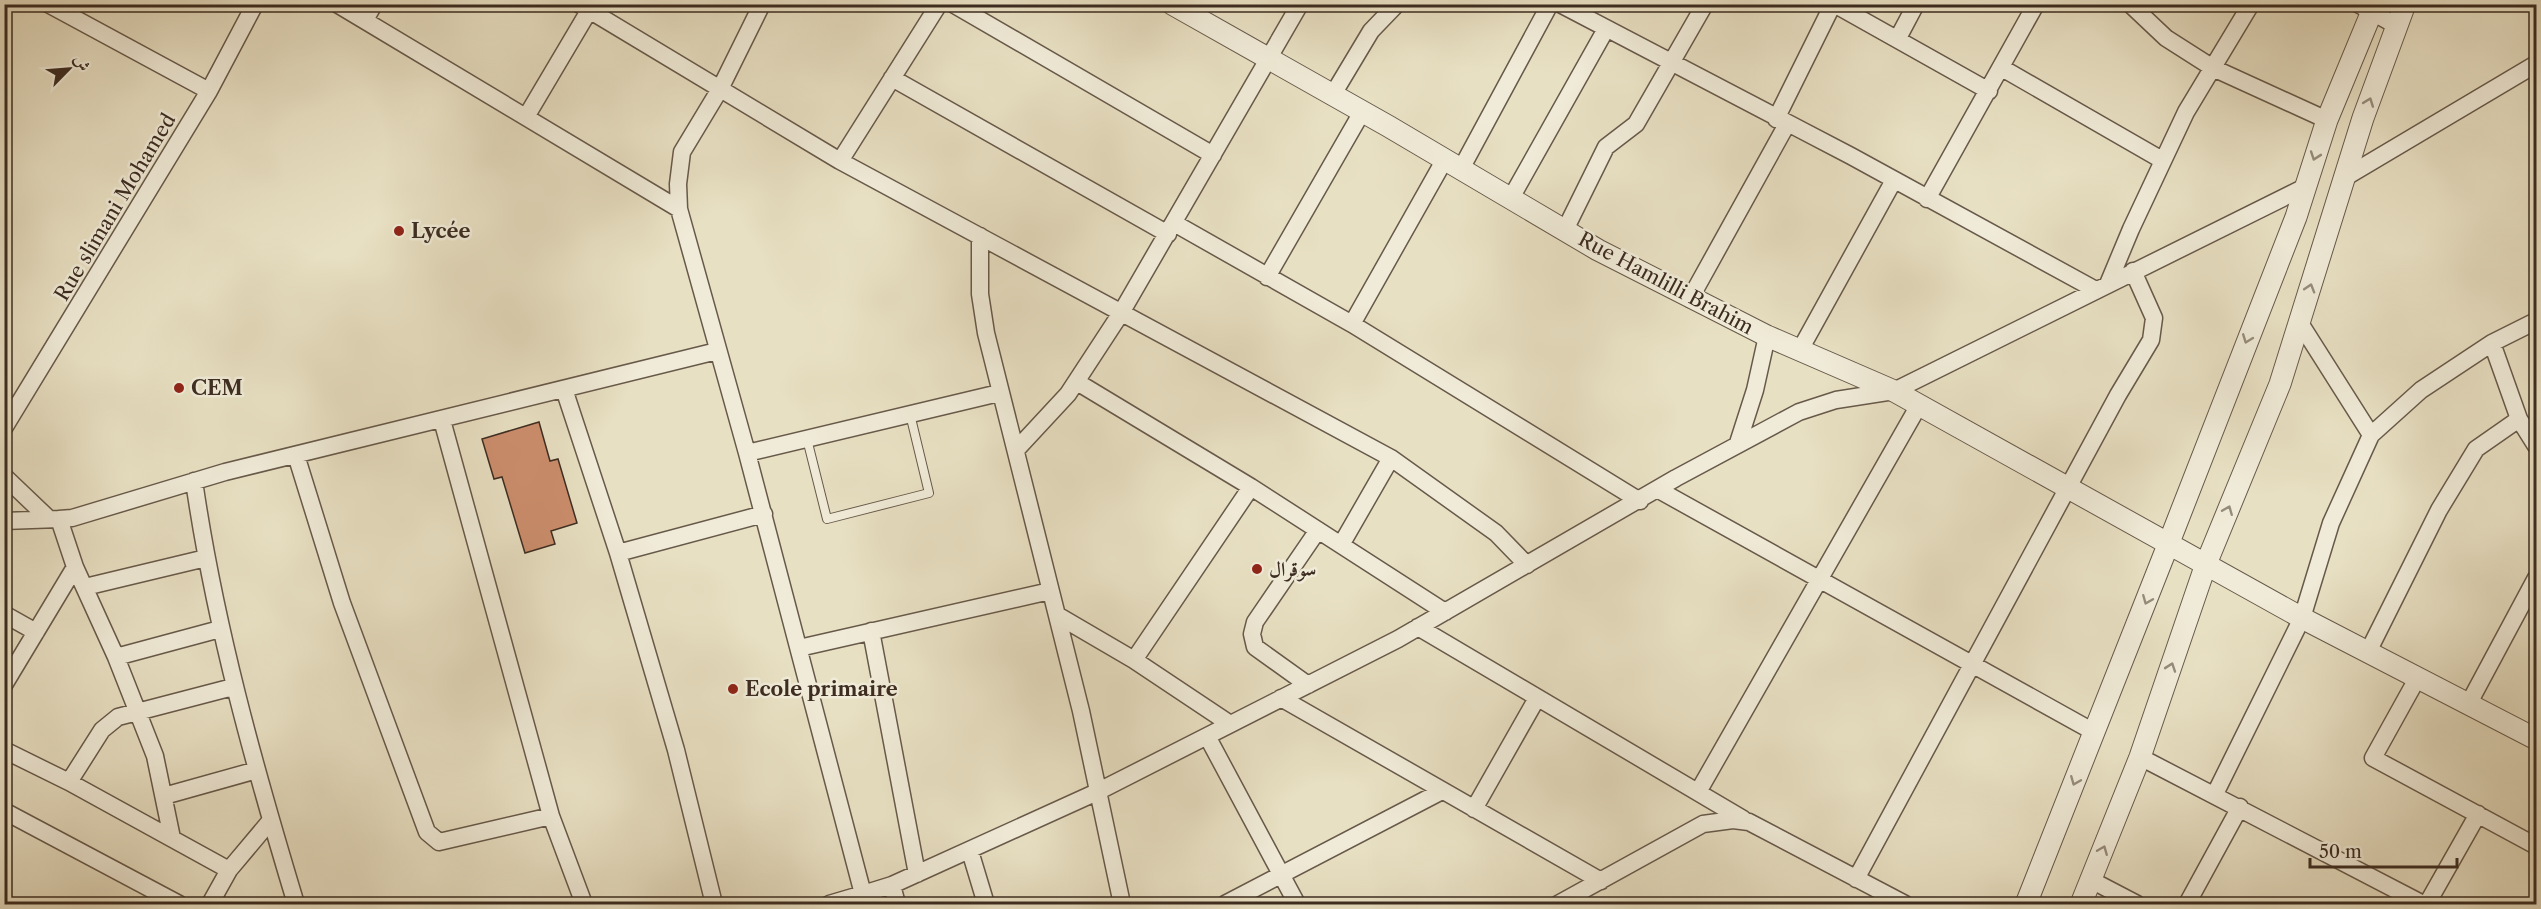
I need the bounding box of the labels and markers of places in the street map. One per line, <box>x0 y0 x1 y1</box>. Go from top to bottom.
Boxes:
place label: Lycée <box>411 219 470 243</box>
marker: Lycée <box>392 224 406 238</box>
place label: CEM <box>191 376 243 400</box>
marker: CEM <box>172 381 186 395</box>
place label: سوقرال <box>1269 557 1316 582</box>
marker: سوقرال <box>1250 562 1264 576</box>
place label: Ecole primaire <box>745 677 898 701</box>
marker: Ecole primaire <box>726 682 740 696</box>

